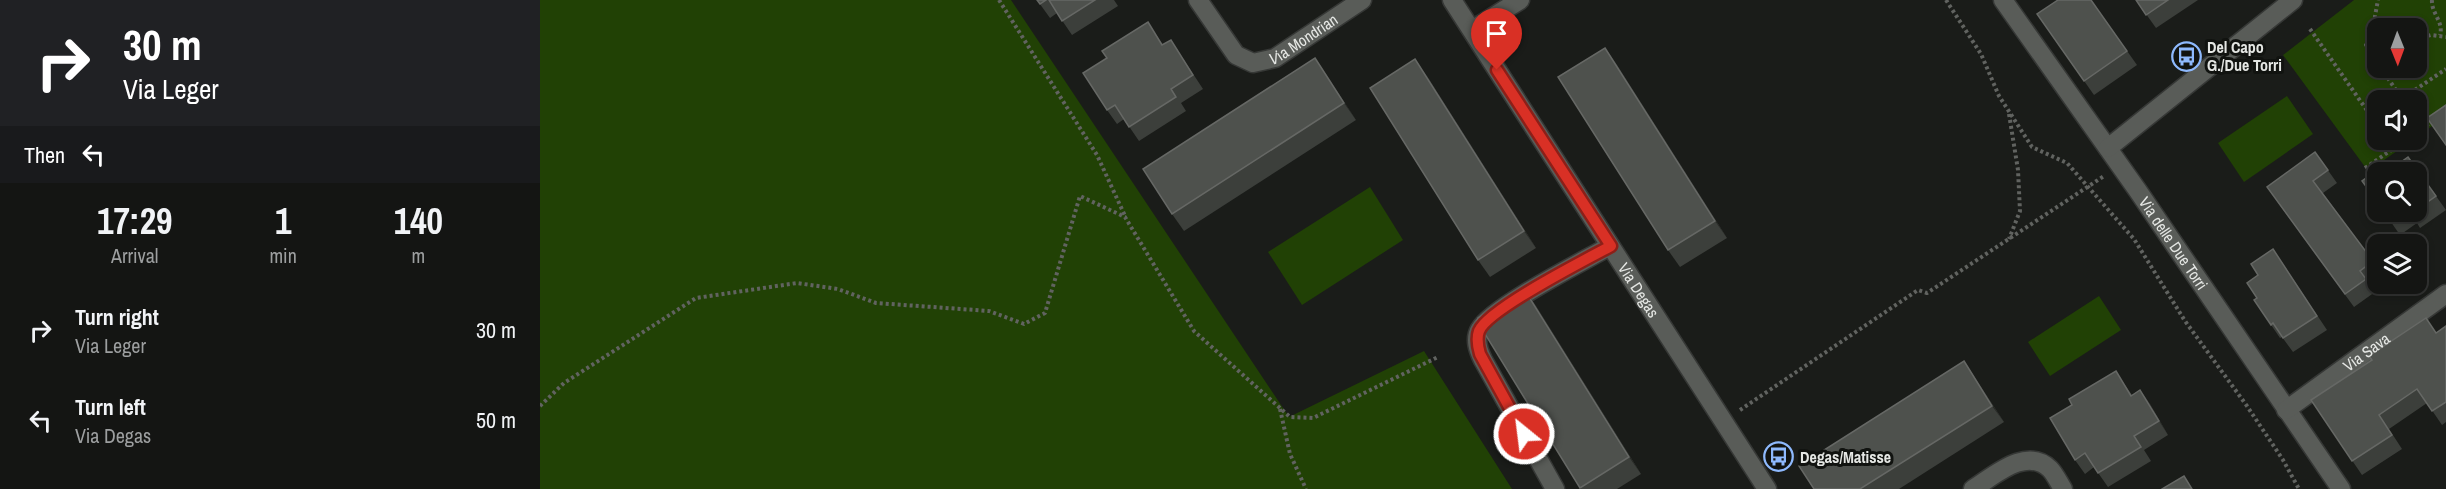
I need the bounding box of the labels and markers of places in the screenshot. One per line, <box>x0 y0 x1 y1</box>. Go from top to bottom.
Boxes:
pin <box>1471 8 1522 70</box>
place label: Del Capo G./Due Torri <box>2207 36 2282 76</box>
bus stop icon: Del Capo G./Due Torri <box>2170 40 2202 72</box>
bus stop icon: Degas/Matisse <box>1763 441 1795 473</box>
place label: Degas/Matisse <box>1800 446 1891 468</box>

